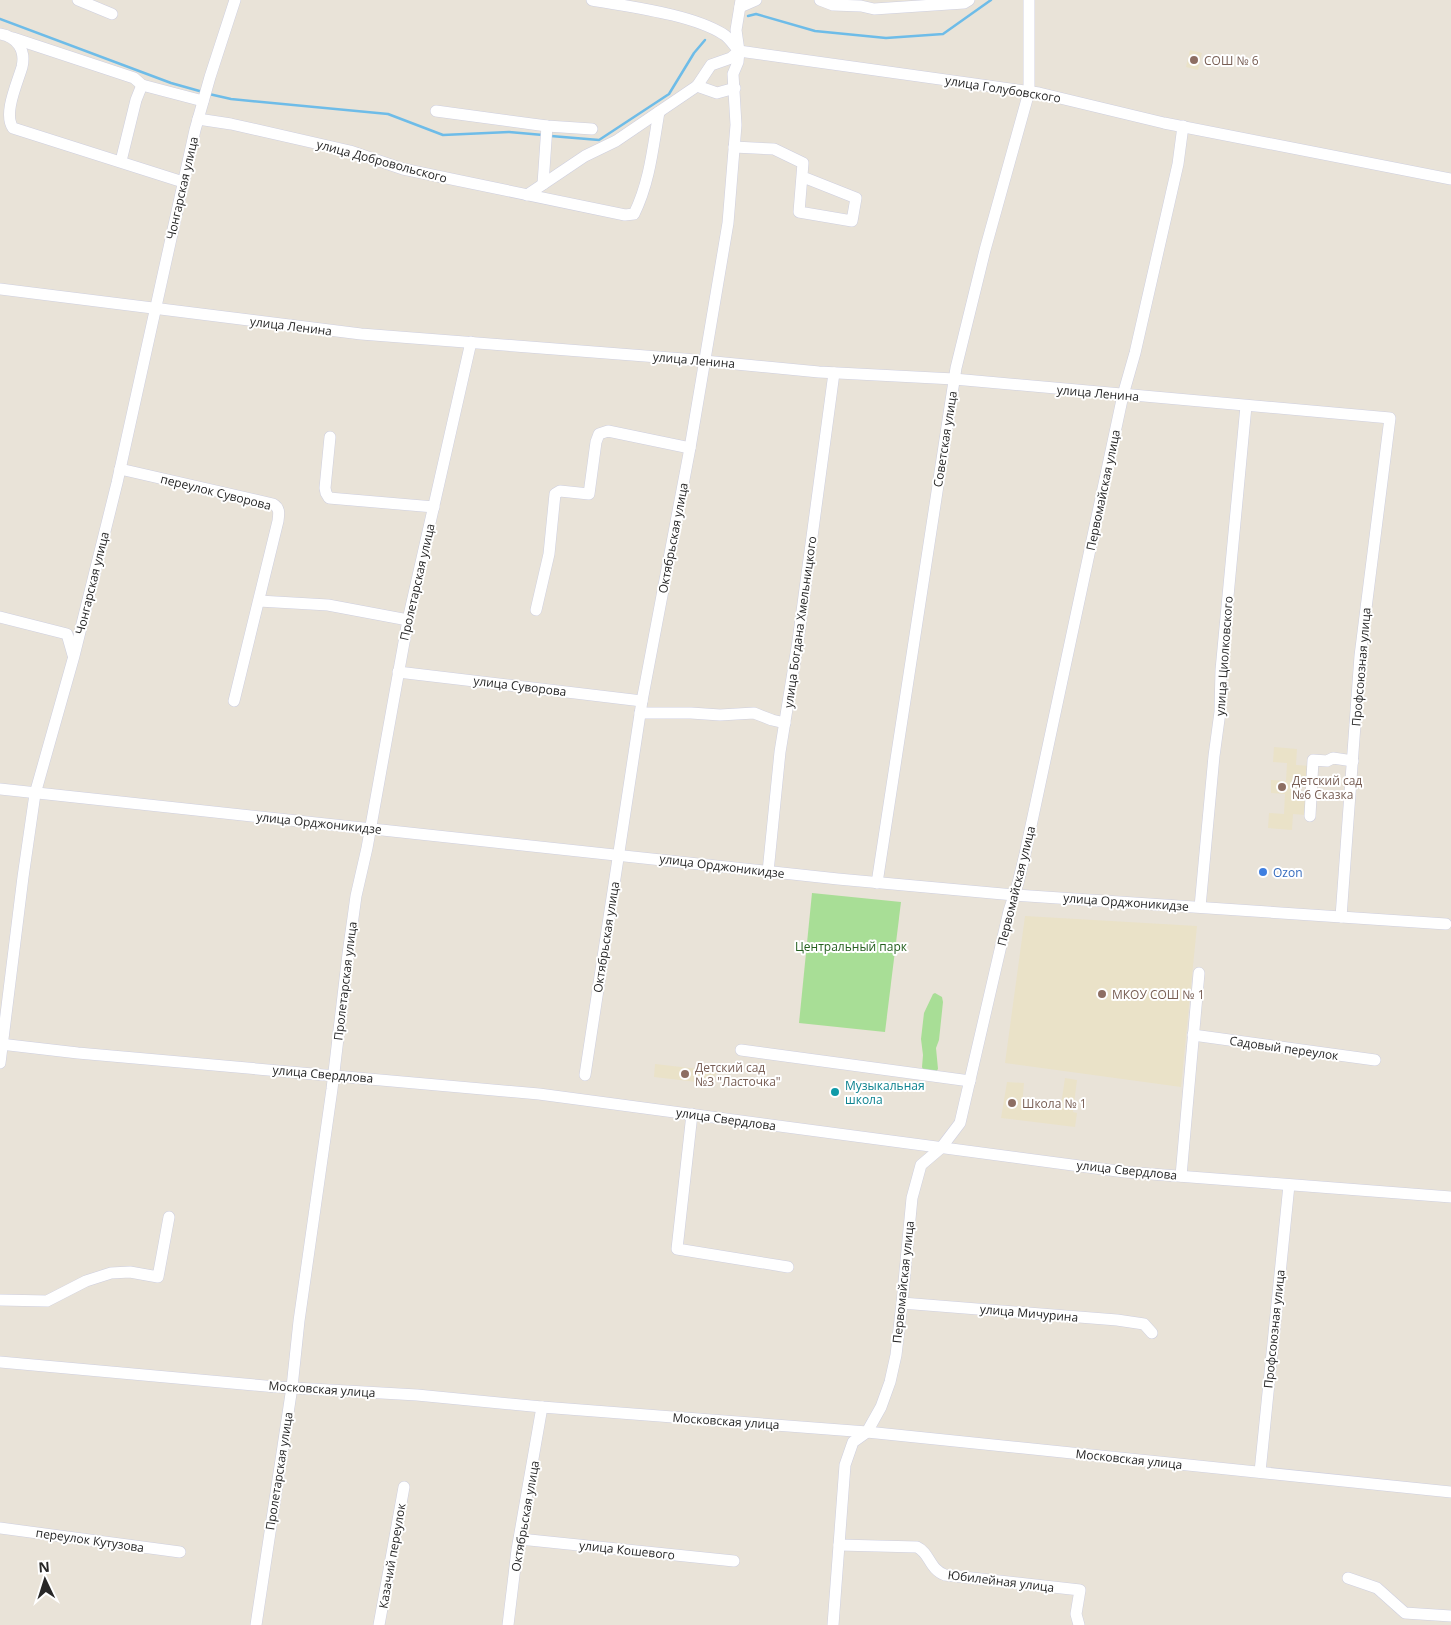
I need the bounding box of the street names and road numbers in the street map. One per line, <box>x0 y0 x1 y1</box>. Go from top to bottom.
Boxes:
street label: улица Голубовского <box>944 71 1062 107</box>
street label: Чонгарская улица <box>162 135 202 241</box>
street label: улица Добровольского <box>315 135 449 187</box>
street label: улица Ленина <box>249 313 333 339</box>
street label: улица Ленина <box>652 348 736 372</box>
street label: улица Ленина <box>1056 381 1140 405</box>
street label: Советская улица <box>929 390 961 488</box>
street label: Первомайская улица <box>1082 428 1124 552</box>
street label: переулок Суворова <box>159 470 273 514</box>
street label: Октябрьская улица <box>654 481 692 595</box>
street label: Пролетарская улица <box>395 522 439 642</box>
street label: Чонгарская улица <box>71 530 113 636</box>
street label: улица Богдана Хмельницкого <box>780 535 820 709</box>
street label: улица Циолковского <box>1211 595 1237 717</box>
street label: Профсоюзная улица <box>1347 607 1375 727</box>
street label: улица Суворова <box>473 672 567 700</box>
street label: улица Орджоникидзе <box>256 808 383 838</box>
street label: Первомайская улица <box>993 824 1039 948</box>
street label: улица Орджоникидзе <box>658 850 786 882</box>
street label: Октябрьская улица <box>589 880 623 994</box>
street label: улица Орджоникидзе <box>1063 889 1190 915</box>
street label: Пролетарская улица <box>329 921 361 1041</box>
street label: Садовый переулок <box>1228 1032 1340 1064</box>
street label: улица Свердлова <box>272 1061 374 1087</box>
street label: улица Свердлова <box>675 1104 777 1134</box>
street label: улица Свердлова <box>1076 1156 1178 1184</box>
street label: Первомайская улица <box>888 1220 918 1344</box>
street label: Профсоюзная улица <box>1259 1269 1289 1389</box>
street label: улица Мичурина <box>979 1300 1079 1326</box>
street label: Московская улица <box>268 1377 376 1401</box>
street label: Московская улица <box>672 1409 780 1433</box>
street label: Пролетарская улица <box>261 1411 297 1531</box>
street label: Московская улица <box>1075 1445 1183 1473</box>
street label: Октябрьская улица <box>507 1459 543 1573</box>
street label: Казачий переулок <box>374 1501 410 1610</box>
street label: переулок Кутузова <box>35 1524 145 1556</box>
street label: улица Кошевого <box>578 1537 676 1563</box>
street label: Юбилейная улица <box>947 1566 1055 1596</box>

